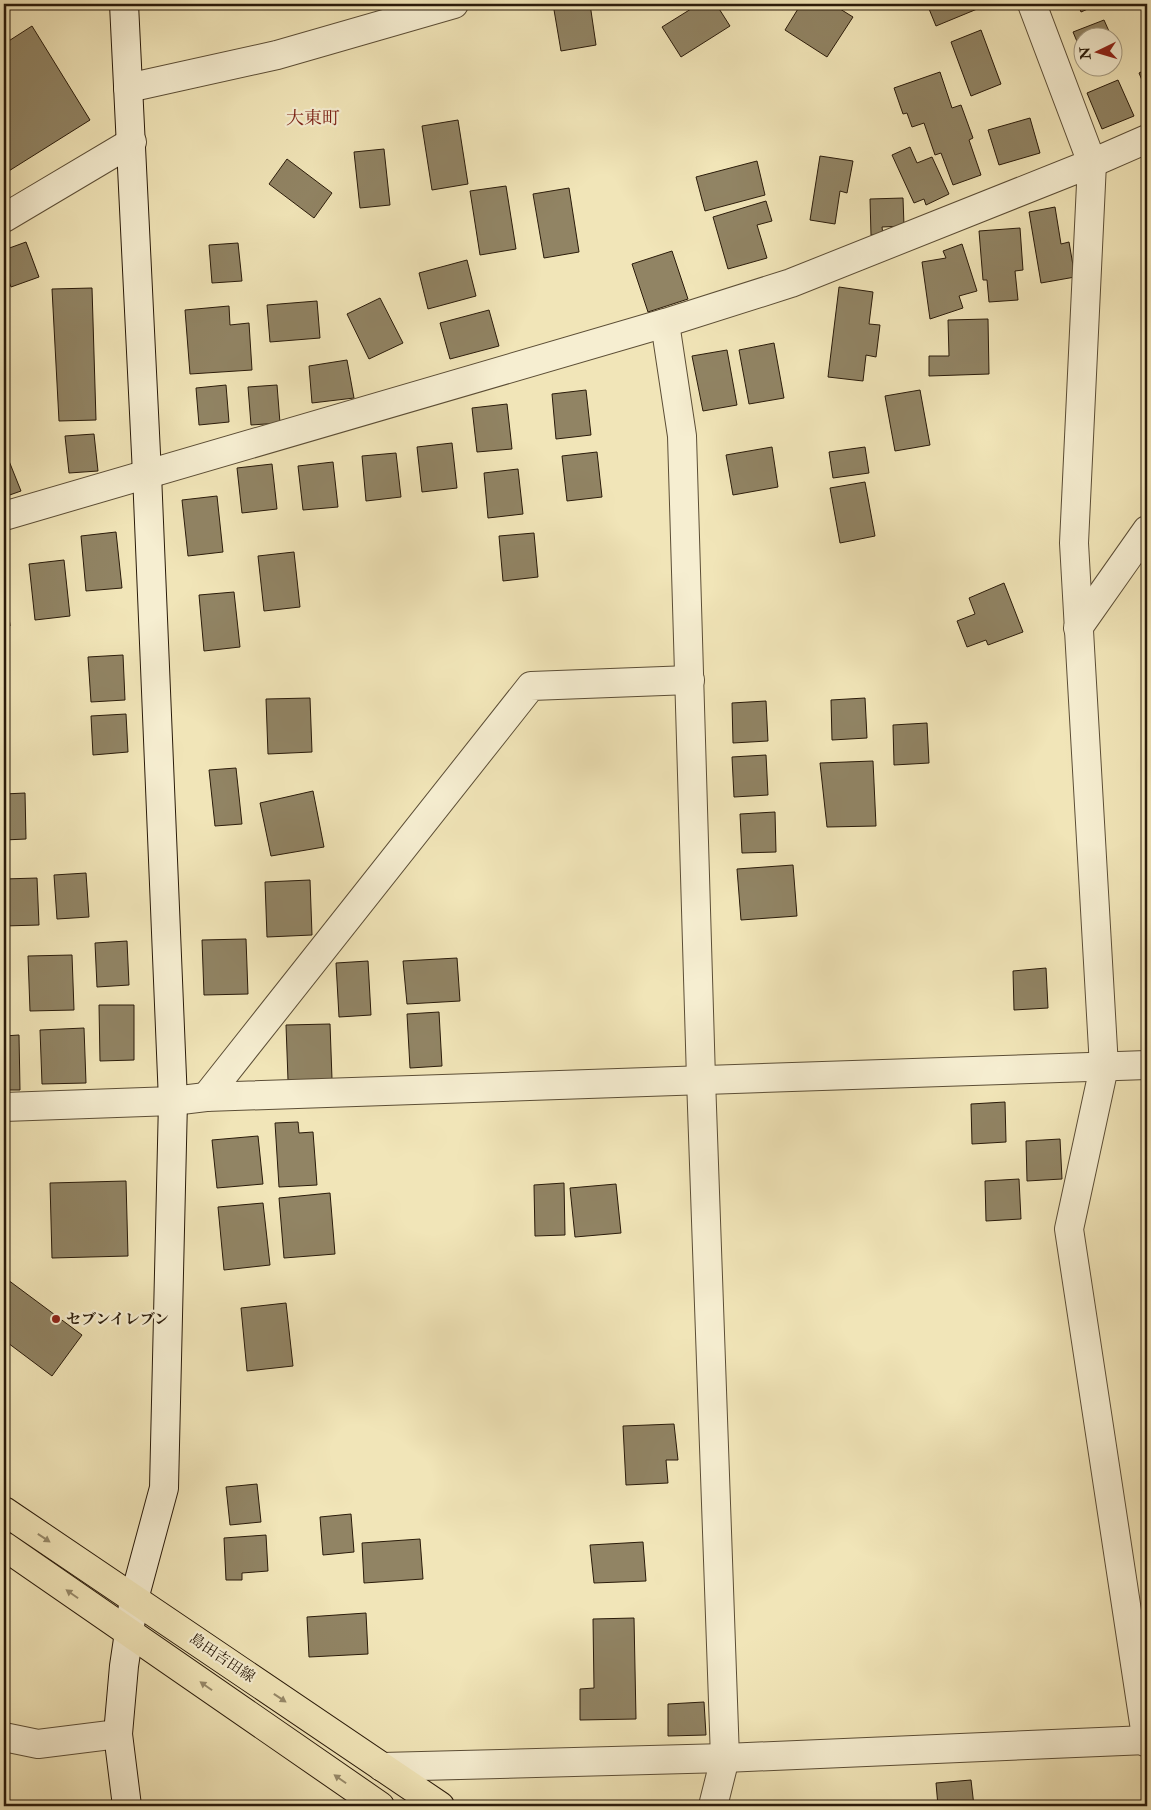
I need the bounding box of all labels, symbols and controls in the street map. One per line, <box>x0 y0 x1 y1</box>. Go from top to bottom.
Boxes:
north arrow <box>1074 28 1124 78</box>
text: N <box>1076 46 1095 61</box>
district label: 大東町 <box>286 107 340 130</box>
place label: セブンイレブン <box>66 1310 169 1329</box>
marker: セブンイレブン <box>50 1313 62 1325</box>
one-way arrow <box>38 1534 51 1543</box>
one-way arrow <box>66 1589 79 1599</box>
street label: 島田吉田線 <box>186 1629 258 1687</box>
one-way arrow <box>199 1681 213 1691</box>
one-way arrow <box>274 1693 287 1703</box>
one-way arrow <box>333 1774 347 1784</box>

